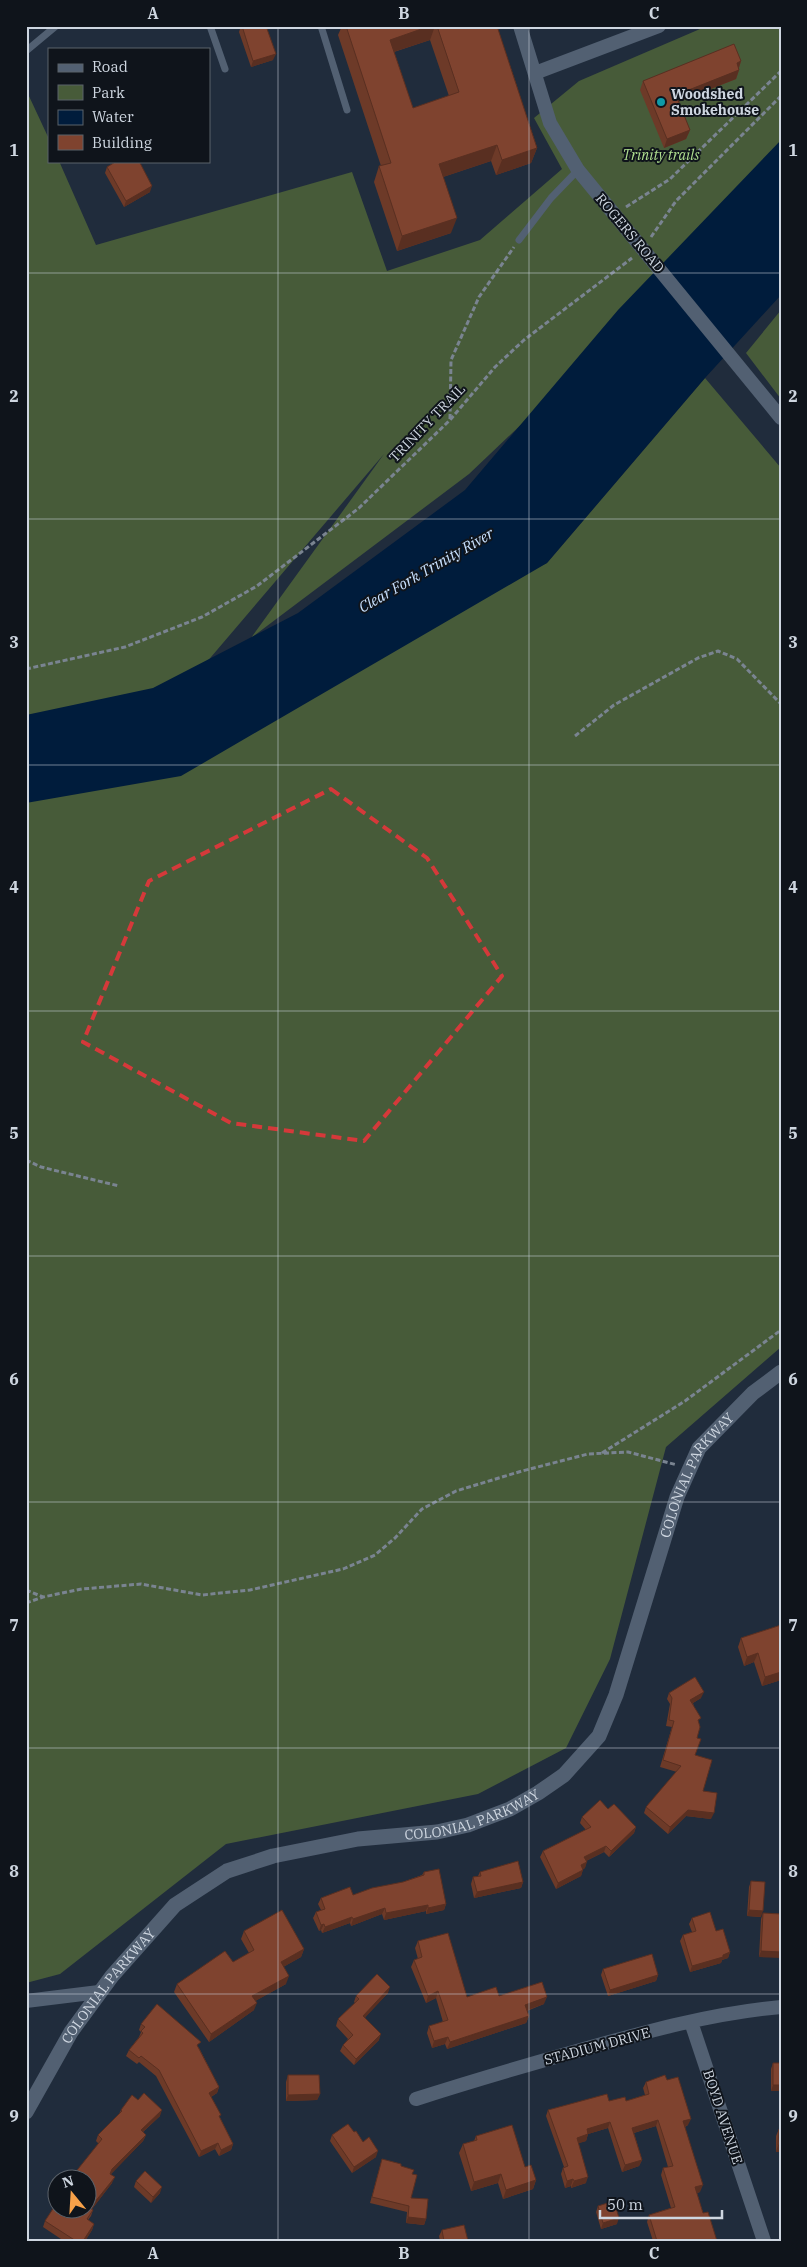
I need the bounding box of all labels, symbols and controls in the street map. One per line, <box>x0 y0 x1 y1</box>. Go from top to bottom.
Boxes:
text: A <box>147 3 159 23</box>
text: B <box>398 3 410 23</box>
text: C <box>649 3 659 23</box>
legend <box>48 48 210 162</box>
text: Road <box>92 57 128 76</box>
text: Park <box>92 83 125 102</box>
place label: Woodshed Smokehouse <box>671 85 759 119</box>
marker: Woodshed Smokehouse <box>655 96 667 108</box>
text: Water <box>92 107 134 126</box>
text: Building <box>92 133 152 152</box>
text: 1 <box>9 140 19 160</box>
text: 1 <box>788 140 798 160</box>
park label: Trinity trails <box>623 146 700 164</box>
street label: ROGERS ROAD <box>592 190 668 276</box>
street label: TRINITY TRAIL <box>385 380 469 466</box>
text: 2 <box>9 386 19 406</box>
text: 2 <box>788 386 798 406</box>
water label: Clear Fork Trinity River <box>355 523 497 616</box>
text: 3 <box>9 632 19 652</box>
text: 3 <box>788 632 798 652</box>
text: 4 <box>9 877 19 897</box>
text: 4 <box>788 877 798 897</box>
text: 5 <box>9 1123 19 1143</box>
text: 5 <box>788 1123 798 1143</box>
text: 6 <box>9 1369 19 1389</box>
text: 6 <box>788 1369 798 1389</box>
street label: COLONIAL PARKWAY <box>656 1409 738 1540</box>
text: 7 <box>9 1615 19 1635</box>
text: 7 <box>788 1615 798 1635</box>
street label: COLONIAL PARKWAY <box>404 1785 543 1844</box>
text: 8 <box>9 1861 19 1881</box>
text: 8 <box>788 1861 798 1881</box>
street label: COLONIAL PARKWAY <box>57 1925 159 2047</box>
street label: STADIUM DRIVE <box>542 2023 652 2069</box>
street label: BOYD AVENUE <box>699 2067 747 2167</box>
text: 9 <box>9 2106 19 2126</box>
text: 9 <box>788 2106 798 2126</box>
north arrow <box>48 2170 98 2220</box>
text: N <box>60 2171 76 2192</box>
scale bar <box>600 2187 722 2219</box>
text: 50 m <box>607 2195 643 2214</box>
text: A <box>147 2243 159 2263</box>
text: B <box>398 2243 410 2263</box>
text: C <box>649 2243 659 2263</box>

